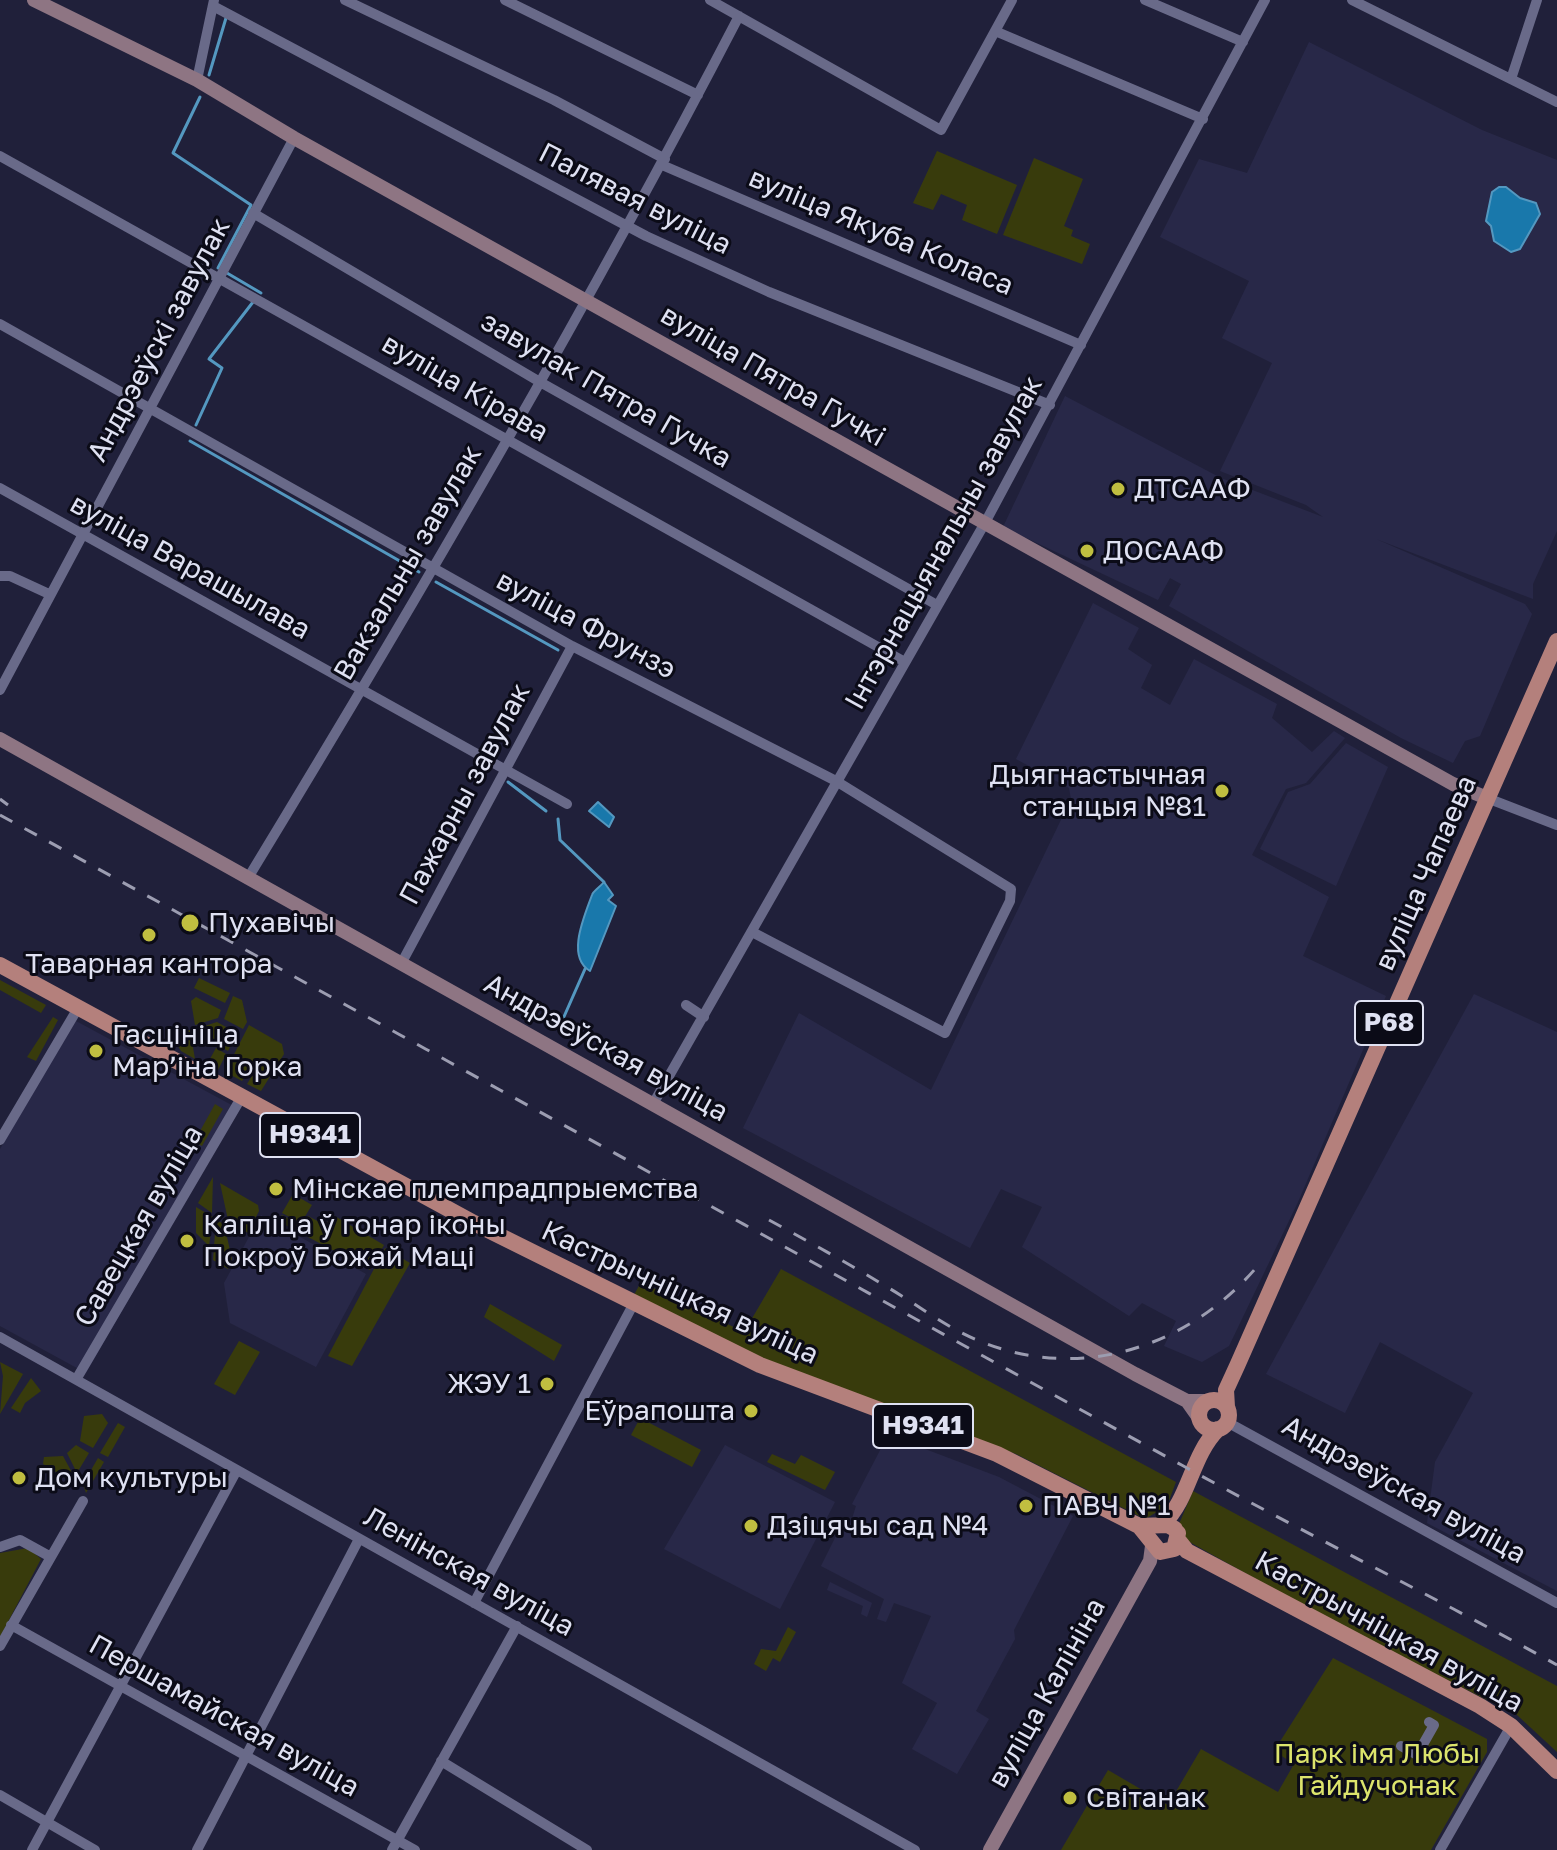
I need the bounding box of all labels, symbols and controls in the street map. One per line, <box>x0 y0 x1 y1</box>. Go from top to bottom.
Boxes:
street label: Палявая вуліца <box>533 136 737 262</box>
street label: вуліца Якуба Коласа <box>744 161 1018 303</box>
street label: Андрэеўскі завулак <box>81 212 237 468</box>
street label: вуліца Пятра Гучкі <box>655 298 891 454</box>
street label: завулак Пятра Гучка <box>475 305 737 475</box>
street label: вуліца Кірава <box>376 327 554 449</box>
street label: Інтэрнацыянальны завулак <box>838 370 1050 716</box>
street label: Вакзальны завулак <box>327 440 489 686</box>
place label: ДТСААФ <box>1134 472 1251 506</box>
marker: ДТСААФ <box>1109 480 1127 498</box>
street label: вуліца Варашылава <box>64 487 316 647</box>
place label: ДОСААФ <box>1103 534 1224 568</box>
marker: ДОСААФ <box>1078 542 1096 560</box>
street label: вуліца Фрунзэ <box>491 564 681 686</box>
street label: Пажарны завулак <box>392 678 538 910</box>
place label: Дыягнастычная станцыя №81 <box>990 758 1206 824</box>
street label: вуліца Чапаева <box>1368 770 1484 976</box>
marker: Дыягнастычная станцыя №81 <box>1213 782 1231 800</box>
place label: Пухавічы <box>208 906 335 940</box>
marker: Пухавічы <box>179 912 201 934</box>
marker: Таварная кантора <box>140 926 158 944</box>
place label: Таварная кантора <box>25 947 273 981</box>
street label: Андрэеўская вуліца <box>478 967 734 1129</box>
road number: Р68 <box>1355 1001 1423 1045</box>
place label: Гасцініца Марʼіна Горка <box>112 1018 302 1084</box>
marker: Гасцініца Марʼіна Горка <box>87 1042 105 1060</box>
road number: Н9341 <box>260 1113 360 1157</box>
street label: Савецкая вуліца <box>68 1119 210 1333</box>
place label: Мінскае племпрадпрыемства <box>292 1172 699 1206</box>
marker: Мінскае племпрадпрыемства <box>267 1180 285 1198</box>
place label: Капліца ў гонар іконы Покроў Божай Маці <box>203 1208 506 1274</box>
street label: Кастрычніцкая вуліца <box>536 1214 824 1372</box>
marker: Капліца ў гонар іконы Покроў Божай Маці <box>178 1232 196 1250</box>
place label: ЖЭУ 1 <box>447 1367 531 1401</box>
marker: ЖЭУ 1 <box>538 1375 556 1393</box>
place label: Еўрапошта <box>584 1394 735 1428</box>
marker: Еўрапошта <box>742 1402 760 1420</box>
road number: Н9341 <box>873 1404 973 1448</box>
street label: Андрэеўская вуліца <box>1276 1409 1532 1571</box>
place label: Дом культуры <box>35 1461 228 1495</box>
marker: Дом культуры <box>10 1469 28 1487</box>
place label: ПАВЧ №1 <box>1042 1489 1171 1523</box>
marker: ПАВЧ №1 <box>1017 1497 1035 1515</box>
street label: Ленінская вуліца <box>358 1500 580 1644</box>
place label: Дзіцячы сад №4 <box>767 1509 989 1543</box>
marker: Дзіцячы сад №4 <box>742 1517 760 1535</box>
street label: Кастрычніцкая вуліца <box>1249 1544 1529 1720</box>
street label: вуліца Калініна <box>981 1592 1113 1794</box>
street label: Першамайская вуліца <box>83 1628 365 1804</box>
park label: Парк імя Любы Гайдучонак <box>1274 1737 1480 1803</box>
place label: Світанак <box>1086 1781 1206 1815</box>
marker: Світанак <box>1061 1789 1079 1807</box>

